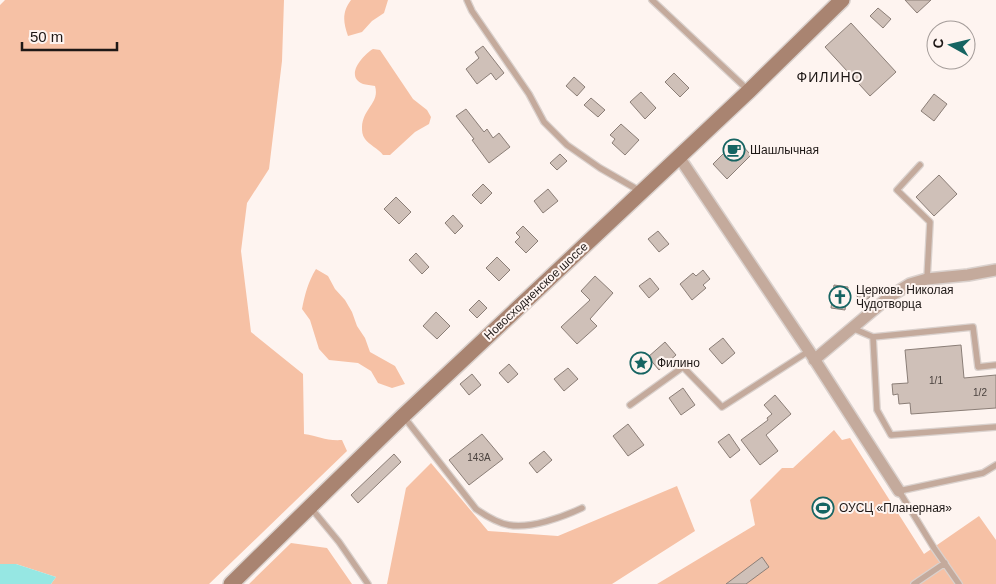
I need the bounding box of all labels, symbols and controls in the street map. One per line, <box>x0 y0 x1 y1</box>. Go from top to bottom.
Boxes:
scale bar <box>22 20 118 52</box>
north arrow <box>926 20 976 70</box>
text: 50 m <box>30 28 63 45</box>
text: С <box>929 37 947 49</box>
district label: ФИЛИНО <box>797 69 863 85</box>
cafe icon: Шашлычная <box>722 138 746 162</box>
place label: Шашлычная <box>750 143 819 157</box>
street label: Новосходненское шоссе <box>481 239 591 343</box>
place label: Церковь Николая Чудотворца <box>856 283 954 311</box>
church icon: Церковь Николая Чудотворца <box>828 285 852 309</box>
place icon: Филино <box>629 351 653 375</box>
place label: Филино <box>657 356 700 370</box>
house number: 1/1 <box>929 375 943 386</box>
house number: 1/2 <box>973 387 987 398</box>
house number: 143А <box>467 452 491 463</box>
sports icon: ОУСЦ «Планерная» <box>811 496 835 520</box>
place label: ОУСЦ «Планерная» <box>839 501 952 515</box>

